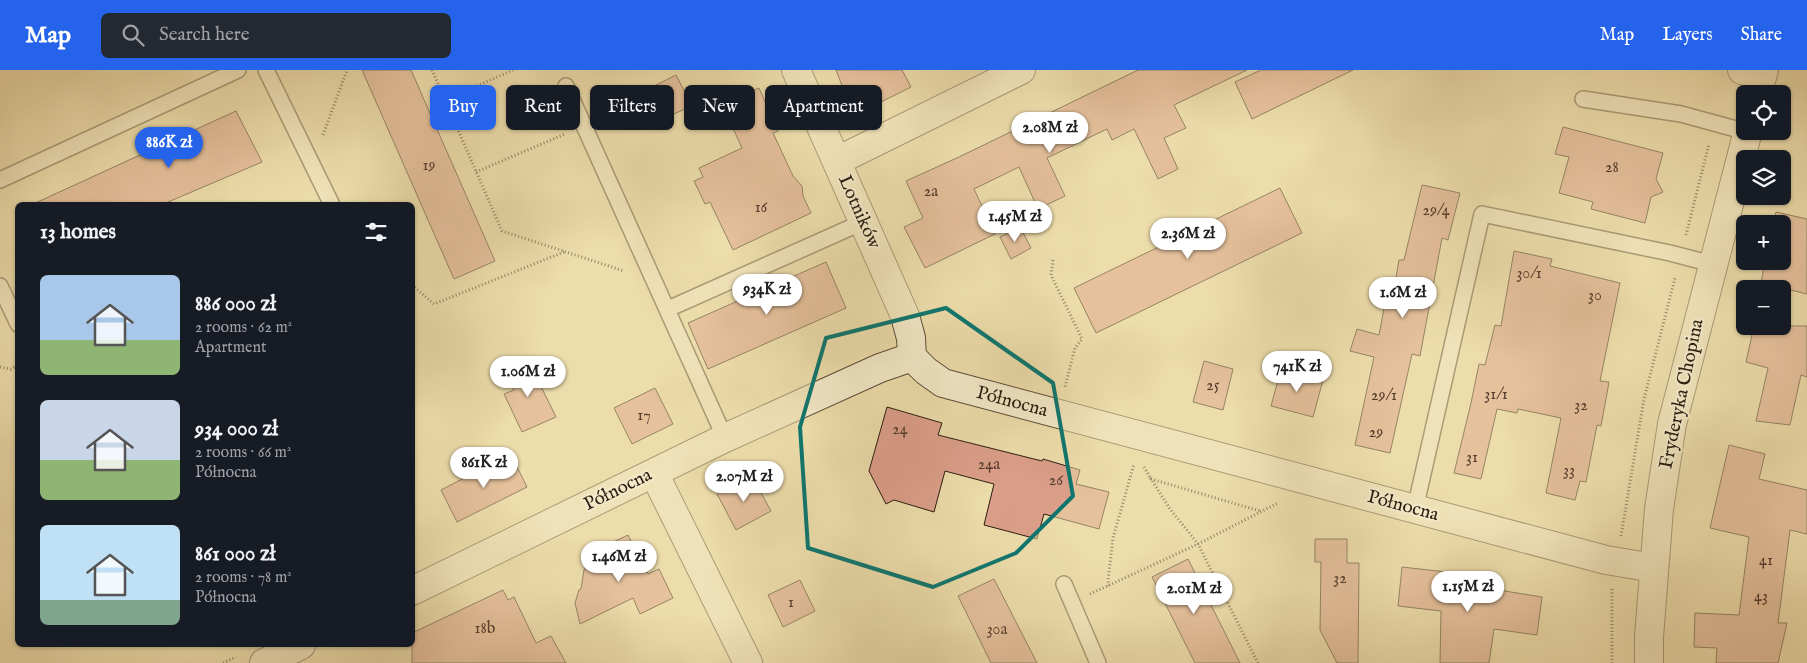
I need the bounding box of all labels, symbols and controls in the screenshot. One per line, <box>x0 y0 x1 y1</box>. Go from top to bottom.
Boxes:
search box <box>101 13 451 58</box>
text: Map <box>25 20 71 51</box>
icon: search <box>119 21 147 49</box>
text: Search here <box>159 23 250 47</box>
text: Map <box>1600 24 1634 47</box>
text: Layers <box>1662 24 1713 47</box>
text: Share <box>1741 24 1782 47</box>
chip: Buy <box>430 85 496 130</box>
chip: Rent <box>506 85 580 130</box>
chip: Filters <box>590 85 674 130</box>
chip: New <box>684 85 755 130</box>
chip: Apartment <box>765 85 882 130</box>
map controls <box>1736 85 1791 335</box>
button: locate <box>1736 85 1791 140</box>
pin: 2.08M zł <box>998 112 1102 154</box>
text: 2.08M zł <box>1022 118 1078 138</box>
pin: 886K zł <box>123 126 215 169</box>
text: 886K zł <box>146 133 192 153</box>
button: layers <box>1736 150 1791 205</box>
house number: 19 <box>423 156 435 176</box>
house number: 28 <box>1605 158 1619 178</box>
street label: Lotników <box>832 171 886 253</box>
house number: 2a <box>924 182 938 202</box>
house number: 16 <box>755 198 768 218</box>
pin: 1.45M zł <box>963 200 1067 243</box>
house number: 29/4 <box>1422 201 1450 221</box>
text: 1.45M zł <box>988 207 1042 227</box>
button: + <box>1736 215 1791 270</box>
icon: filters <box>362 218 390 246</box>
pin: 2.36M zł <box>1136 218 1240 260</box>
text: 13 homes <box>40 219 116 246</box>
text: 2.36M zł <box>1161 224 1215 244</box>
house number: 30/1 <box>1516 264 1542 284</box>
pin: 934K zł <box>721 274 813 316</box>
pin: 1.6M zł <box>1357 276 1449 319</box>
text: 934K zł <box>743 280 791 300</box>
button: − <box>1736 280 1791 335</box>
text: 1.6M zł <box>1380 283 1426 303</box>
house number: 30 <box>1588 286 1602 306</box>
text: 886 000 zł <box>195 291 276 318</box>
icon: home <box>80 295 140 355</box>
street label: Fryderyka Chopina <box>1654 316 1710 471</box>
text: 2 rooms · 62 m² <box>195 318 292 338</box>
text: Apartment <box>195 338 266 358</box>
pin: 741K zł <box>1251 350 1343 393</box>
pin: 1.06M zł <box>476 356 580 398</box>
text: 741K zł <box>1273 357 1321 377</box>
text: 1.06M zł <box>501 362 555 382</box>
house number: 25 <box>1206 376 1220 396</box>
street label: Północna <box>974 381 1051 423</box>
house number: 31/1 <box>1484 385 1508 405</box>
house number: 29/1 <box>1371 386 1397 406</box>
house number: 32 <box>1574 396 1588 416</box>
house number: 17 <box>637 406 651 426</box>
text: 934 000 zł <box>195 416 278 443</box>
icon: home <box>80 420 140 480</box>
house number: 24 <box>892 420 908 440</box>
house number: 29 <box>1369 423 1383 443</box>
text: 2 rooms · 66 m² <box>195 443 291 463</box>
pin: 861K zł <box>438 446 530 489</box>
house number: 31 <box>1466 448 1478 468</box>
text: 861K zł <box>461 453 507 473</box>
house number: 24a <box>978 455 1000 475</box>
pin: 2.07M zł <box>692 460 796 503</box>
house number: 33 <box>1563 461 1575 481</box>
text: Północna <box>195 463 256 483</box>
street label: Północna <box>580 463 657 517</box>
text: 2.07M zł <box>716 467 772 487</box>
house number: 26 <box>1049 471 1063 491</box>
street label: Północna <box>1365 485 1442 527</box>
pin: 1.46M zł <box>567 540 671 583</box>
text: 861 000 zł <box>195 541 275 568</box>
icon: home <box>80 545 140 605</box>
text: 1.46M zł <box>592 547 646 567</box>
house number: 41 <box>1759 551 1773 571</box>
text: 2 rooms · 78 m² <box>195 568 292 588</box>
house number: 32 <box>1333 569 1347 589</box>
pin: 1.15M zł <box>1416 570 1520 613</box>
pin: 2.01M zł <box>1142 572 1246 615</box>
text: 1.15M zł <box>1442 577 1494 597</box>
text: 2.01M zł <box>1167 579 1221 599</box>
house number: 43 <box>1754 587 1768 607</box>
text: Północna <box>195 588 256 608</box>
house number: 1 <box>788 593 794 613</box>
house number: 18b <box>475 619 496 639</box>
house number: 30a <box>987 620 1007 640</box>

